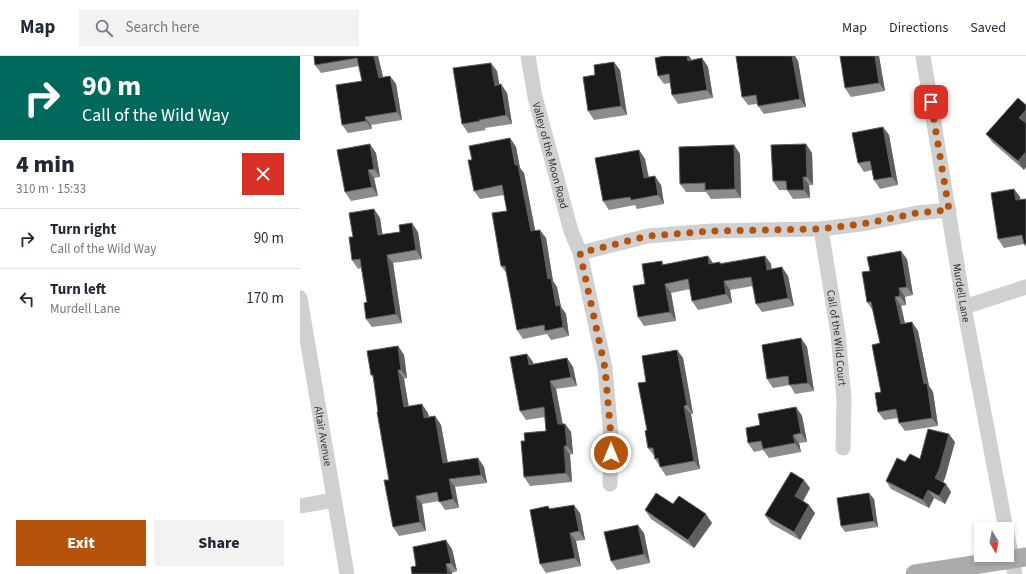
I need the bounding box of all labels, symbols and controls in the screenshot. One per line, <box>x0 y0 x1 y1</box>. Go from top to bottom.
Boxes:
search box <box>79 10 359 46</box>
text: Map <box>20 14 55 41</box>
icon: search <box>93 17 115 39</box>
text: Search here <box>125 17 199 38</box>
text: Map <box>842 18 867 38</box>
text: Directions <box>889 18 948 38</box>
text: Saved <box>970 18 1006 38</box>
text: 90 m <box>82 66 141 106</box>
icon: right <box>16 72 68 124</box>
pin <box>914 85 948 119</box>
icon: arrive <box>920 91 942 113</box>
street label: Valley of the Moon Road <box>529 100 572 211</box>
text: Call of the Wild Way <box>82 103 229 128</box>
text: 4 min <box>16 147 75 182</box>
button: close <box>242 153 284 195</box>
text: 310 m · 15:33 <box>16 180 86 198</box>
text: Turn right <box>50 219 116 240</box>
icon: right <box>16 228 38 250</box>
text: 90 m <box>254 228 284 249</box>
text: Call of the Wild Way <box>50 240 156 258</box>
street label: Murdell Lane <box>949 262 974 324</box>
text: Turn left <box>50 279 106 300</box>
icon: left <box>16 288 38 310</box>
text: 170 m <box>246 288 284 309</box>
street label: Call of the Wild Court <box>823 289 850 387</box>
text: Murdell Lane <box>50 300 120 318</box>
street label: Altair Avenue <box>311 405 336 468</box>
position arrow <box>590 432 632 474</box>
button: Exit <box>16 520 146 566</box>
button: Share <box>154 520 284 566</box>
north arrow <box>974 522 1014 562</box>
map controls <box>974 522 1014 562</box>

